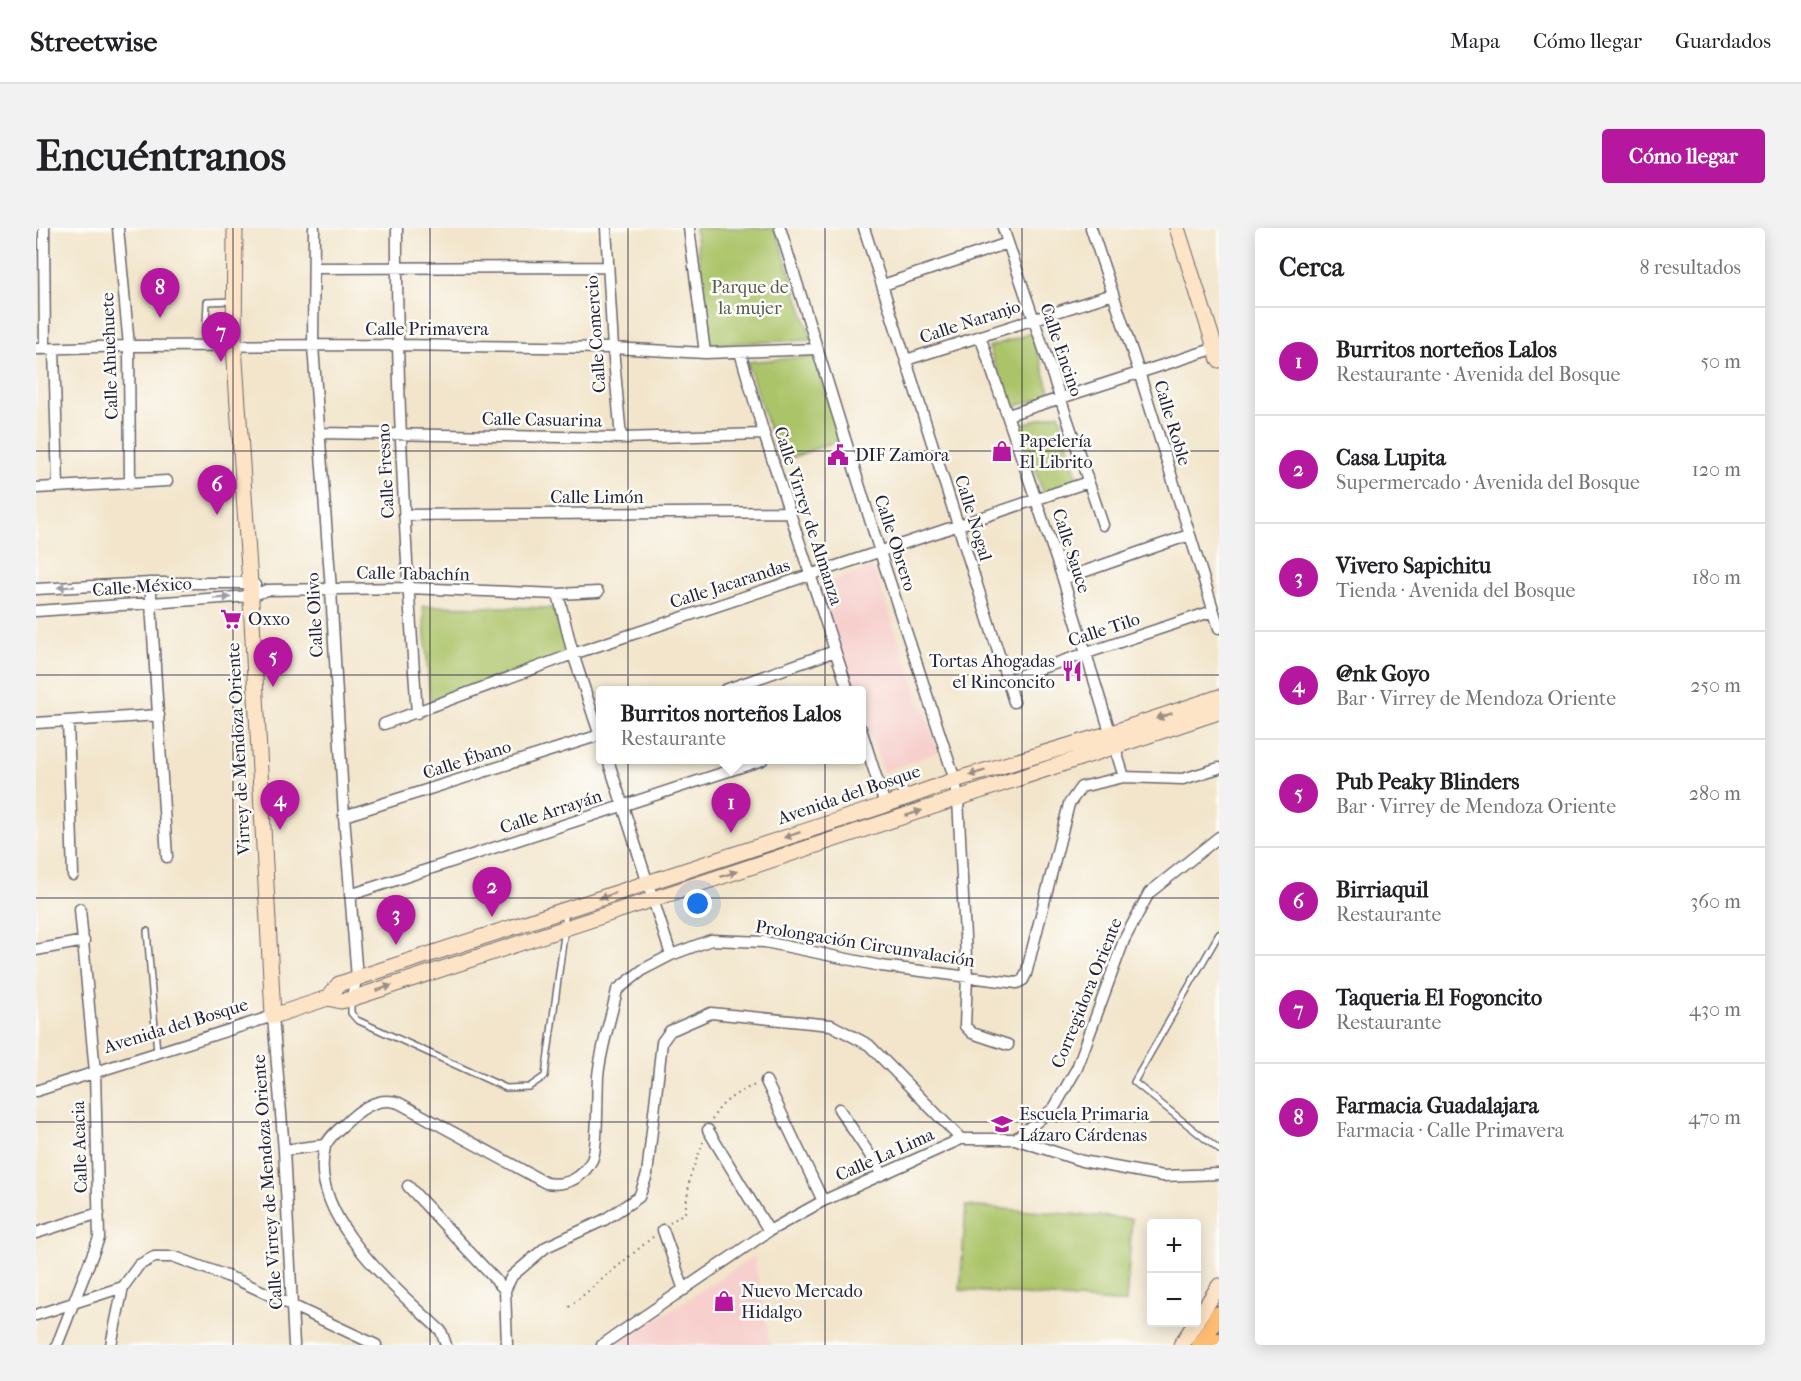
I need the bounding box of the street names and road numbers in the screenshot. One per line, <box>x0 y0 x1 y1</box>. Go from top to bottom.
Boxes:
street label: Calle Comercio <box>581 274 611 394</box>
street label: Calle Ahuehuete <box>97 292 123 420</box>
street label: Calle Naranjo <box>917 296 1023 348</box>
street label: Calle Encino <box>1035 301 1087 399</box>
street label: Calle Primavera <box>365 319 489 340</box>
street label: Calle Roble <box>1149 378 1195 468</box>
street label: Calle Casuarina <box>482 408 603 432</box>
street label: Calle Fresno <box>373 423 399 519</box>
street label: Calle Virrey de Almanza <box>769 424 847 609</box>
street label: Calle Nogal <box>950 473 996 563</box>
street label: Calle Limón <box>550 487 644 508</box>
street label: Calle Obrero <box>870 492 920 594</box>
street label: Calle Sauce <box>1047 506 1095 596</box>
street label: Calle Jacarandas <box>667 555 793 613</box>
street label: Calle Tabachín <box>356 563 470 585</box>
street label: Calle Olivo <box>302 572 328 658</box>
street label: Calle México <box>92 573 192 601</box>
street label: Calle Tilo <box>1066 609 1142 651</box>
street label: Virrey de Mendoza Oriente <box>223 642 255 857</box>
street label: Calle Ébano <box>420 735 514 784</box>
street label: Avenida del Bosque <box>774 761 923 830</box>
street label: Calle Arrayán <box>497 785 605 838</box>
street label: Corregidora Oriente <box>1047 915 1127 1071</box>
street label: Prolongación Circunvalación <box>754 916 977 972</box>
street label: Avenida del Bosque <box>100 994 251 1058</box>
street label: Calle Virrey de Mendoza Oriente <box>249 1053 287 1310</box>
street label: Calle Acacia <box>68 1100 92 1194</box>
street label: Calle La Lima <box>833 1124 938 1186</box>

